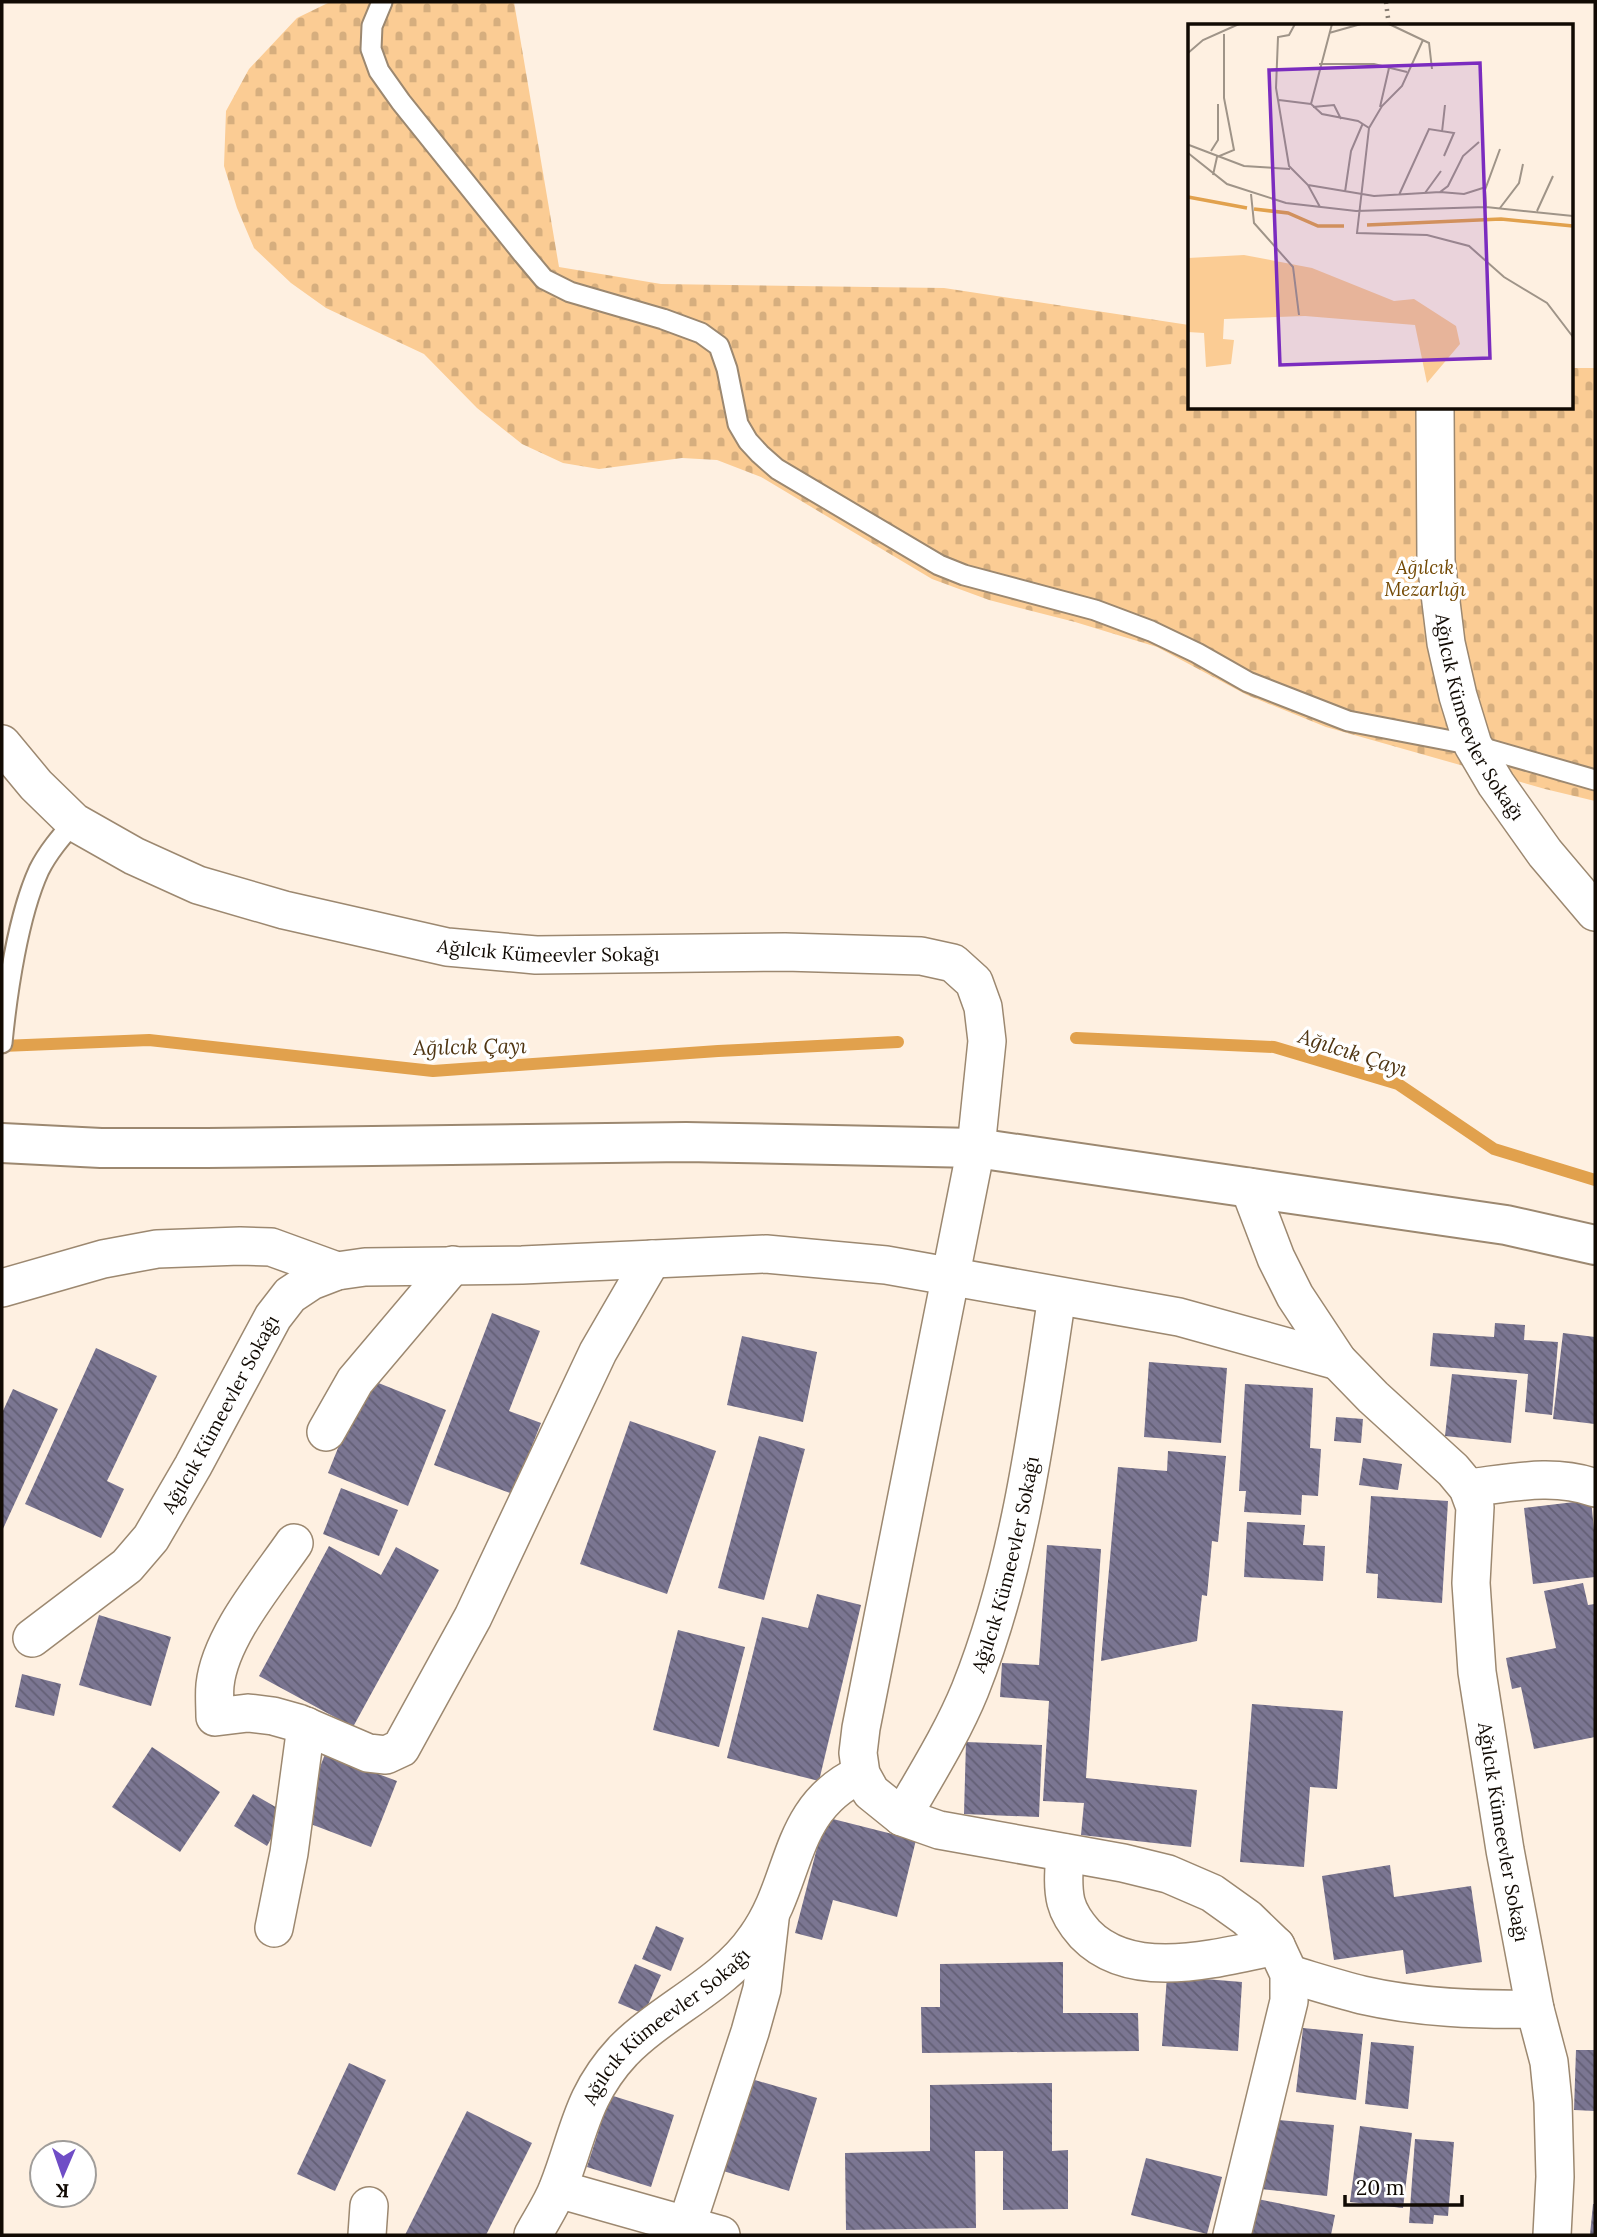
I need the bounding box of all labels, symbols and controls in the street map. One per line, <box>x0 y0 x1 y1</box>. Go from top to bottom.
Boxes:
inset map <box>1188 24 1572 410</box>
park label: Ağılcık Mezarlığı <box>1384 555 1466 601</box>
street label: Ağılcık Kümeevler Sokağı <box>1430 611 1530 825</box>
street label: Ağılcık Kümeevler Sokağı <box>434 933 660 968</box>
water label: Ağılcık Çayı <box>1294 1022 1412 1083</box>
water label: Ağılcık Çayı <box>412 1032 527 1061</box>
street label: Ağılcık Kümeevler Sokağı <box>156 1311 284 1518</box>
street label: Ağılcık Kümeevler Sokağı <box>966 1455 1044 1677</box>
street label: Ağılcık Kümeevler Sokağı <box>1473 1720 1534 1944</box>
street label: Ağılcık Kümeevler Sokağı <box>577 1943 755 2110</box>
north arrow <box>28 2139 98 2209</box>
scale bar <box>1345 2164 1462 2208</box>
text: 20 m <box>1356 2174 1405 2201</box>
text: K <box>55 2179 70 2203</box>

